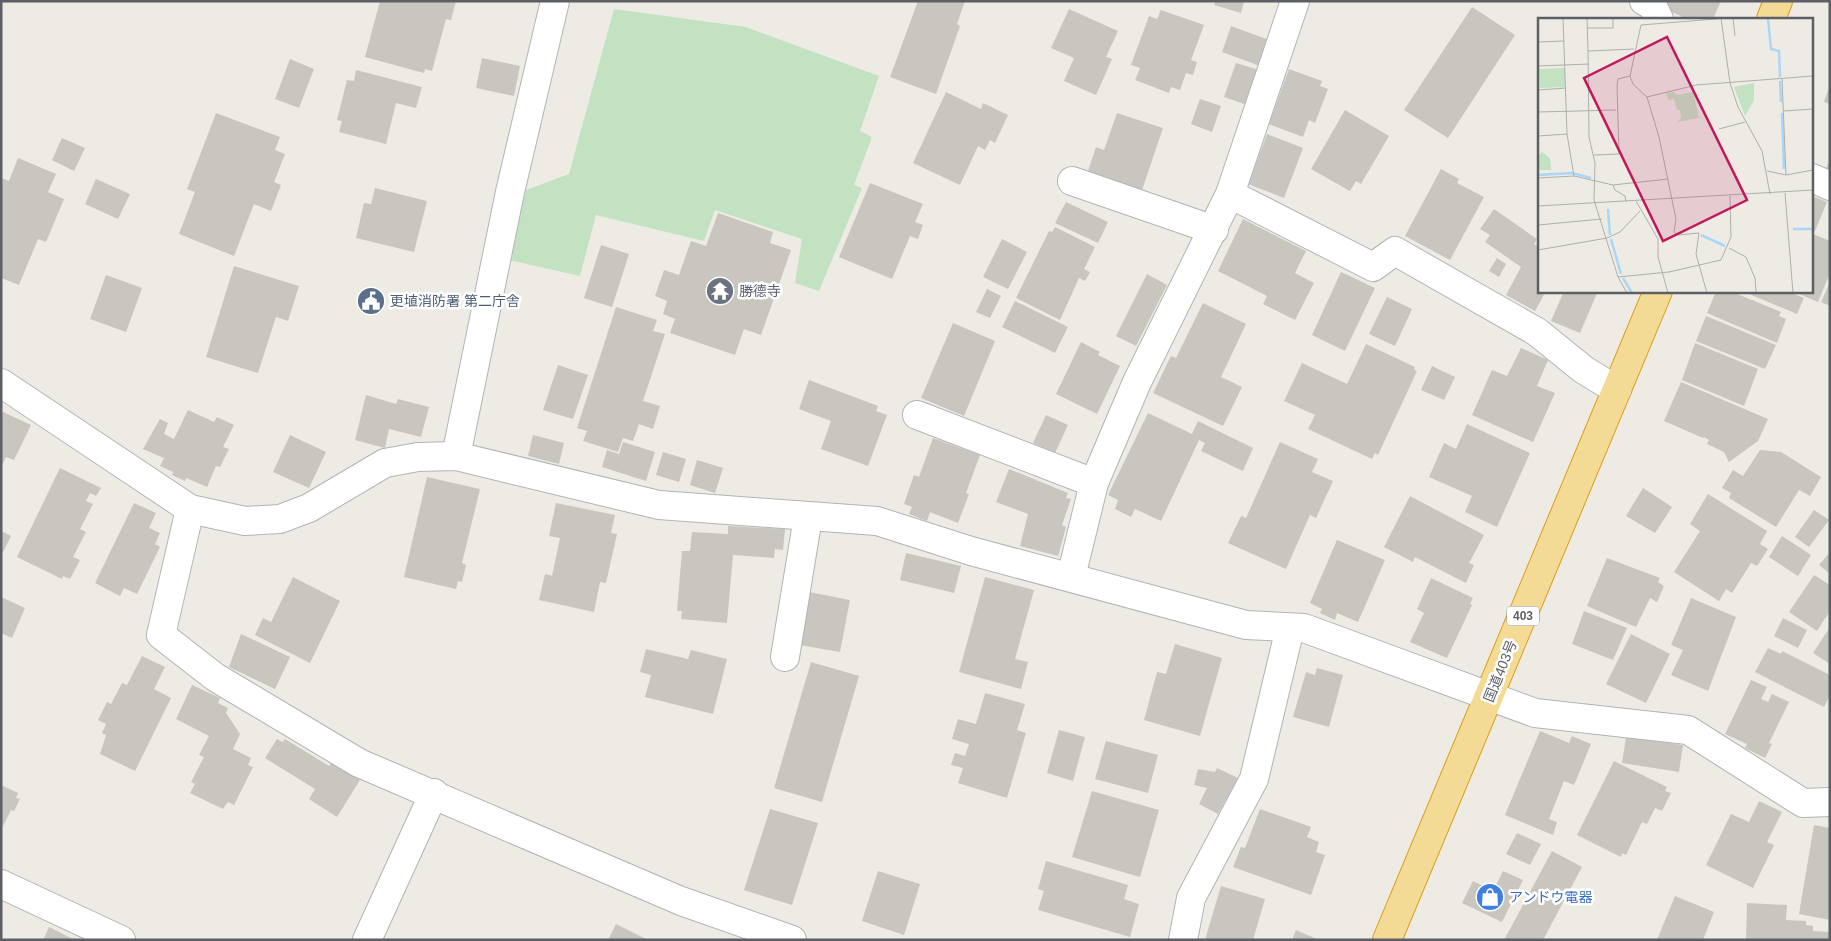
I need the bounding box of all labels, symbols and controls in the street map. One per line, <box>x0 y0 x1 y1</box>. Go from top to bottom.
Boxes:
inset map <box>1538 18 1814 292</box>
temple icon: 勝德寺 <box>705 276 735 306</box>
place label: 勝德寺 <box>739 283 781 299</box>
public building icon: 更埴消防署 第二庁舎 <box>356 286 386 316</box>
place label: 更埴消防署 第二庁舎 <box>390 293 520 309</box>
road number: 403 <box>1507 606 1539 626</box>
street label: 国道403号 <box>1480 638 1520 704</box>
shop icon: アンドウ電器 <box>1475 882 1505 912</box>
place label: アンドウ電器 <box>1509 889 1592 905</box>

